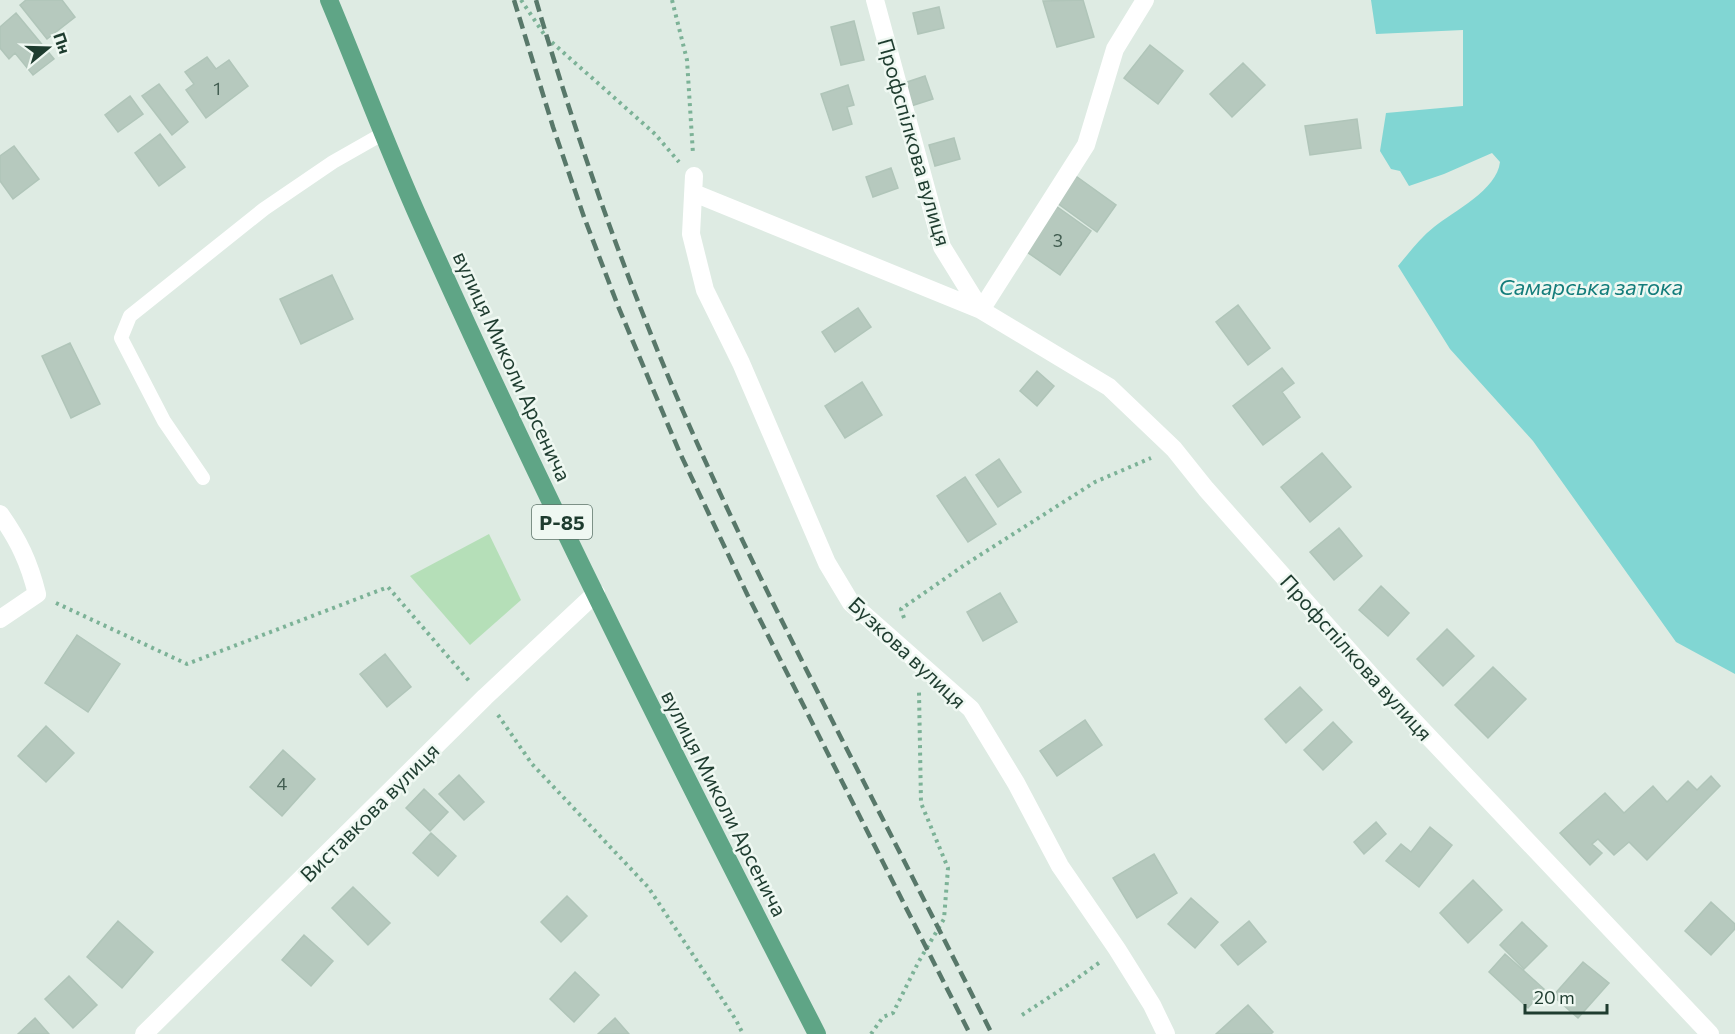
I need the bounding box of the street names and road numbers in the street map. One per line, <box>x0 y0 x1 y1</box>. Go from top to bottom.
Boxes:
street label: Профспілкова вулиця <box>873 35 957 249</box>
street label: вулиця Миколи Арсенича <box>449 247 577 485</box>
road number: Р-85 <box>532 505 592 539</box>
street label: Профспілкова вулиця <box>1276 569 1438 745</box>
street label: Бузкова вулиця <box>844 591 972 713</box>
street label: вулиця Миколи Арсенича <box>657 686 793 920</box>
street label: Виставкова вулиця <box>294 737 444 887</box>

